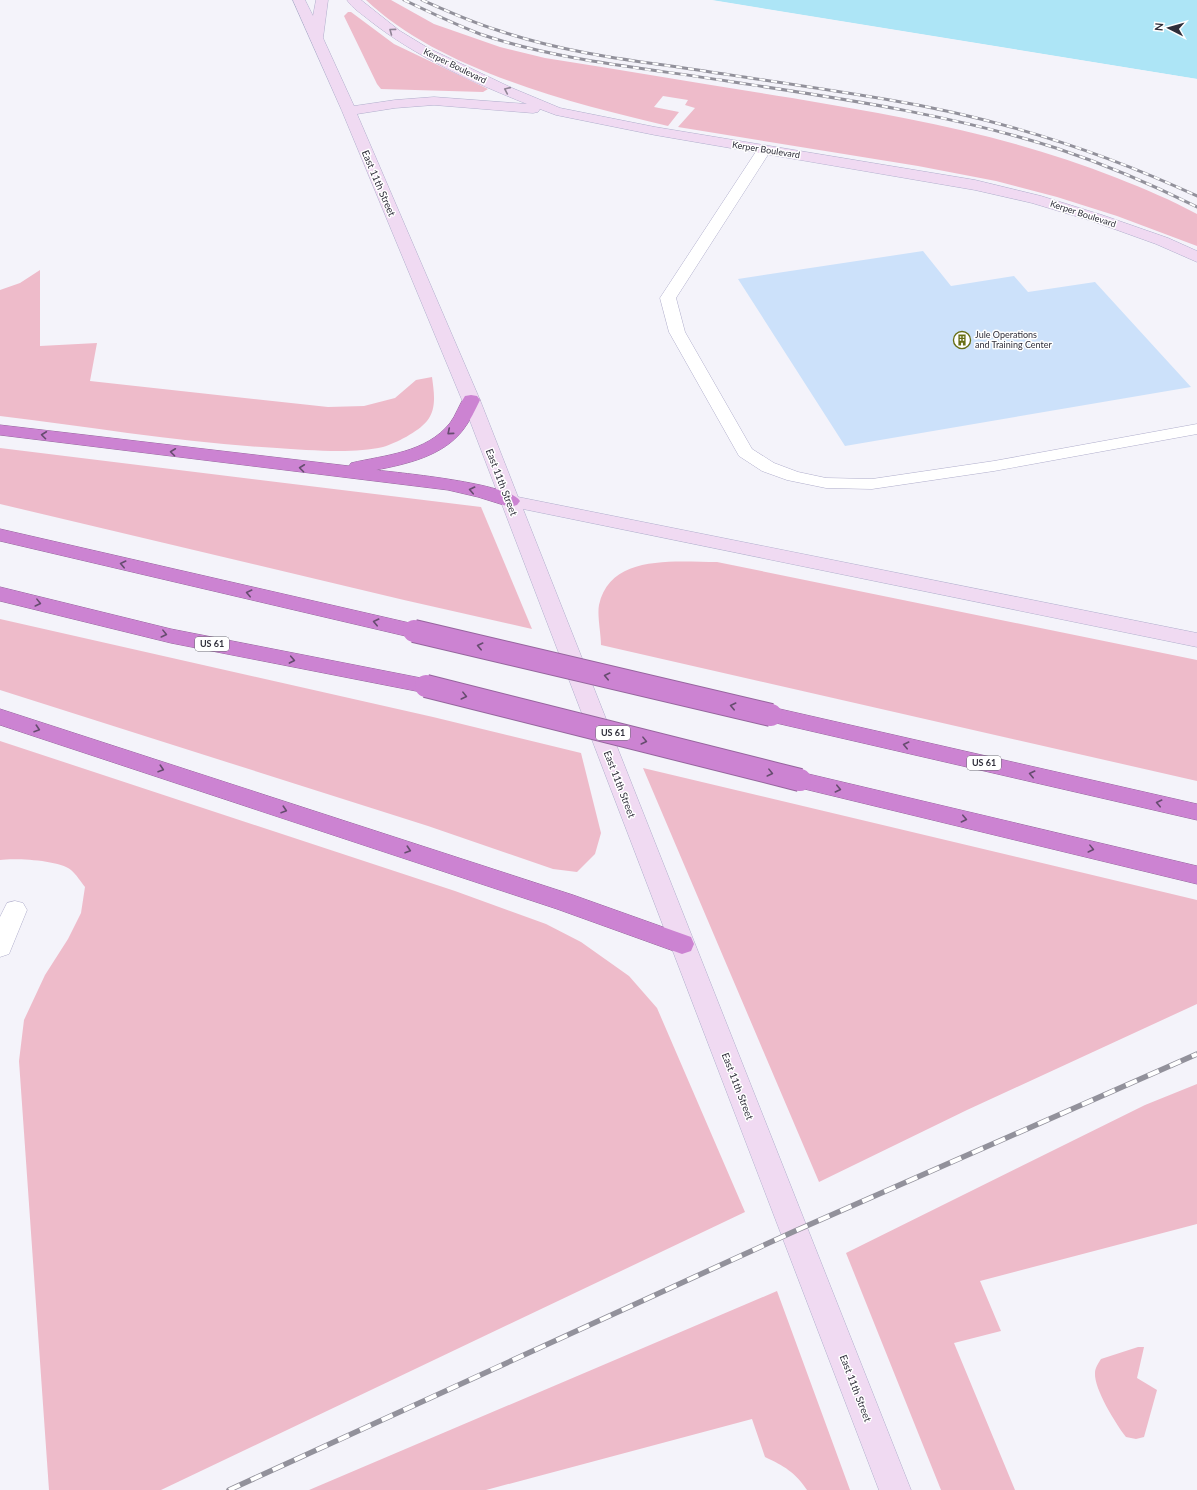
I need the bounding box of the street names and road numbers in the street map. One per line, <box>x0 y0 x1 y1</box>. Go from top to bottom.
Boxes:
street label: Kerper Boulevard <box>422 46 488 86</box>
street label: Kerper Boulevard <box>731 139 801 160</box>
street label: East 11th Street <box>360 148 399 218</box>
street label: Kerper Boulevard <box>1049 198 1118 229</box>
street label: East 11th Street <box>484 447 520 518</box>
road number: US 61 <box>195 637 229 651</box>
road number: US 61 <box>596 726 630 740</box>
street label: East 11th Street <box>602 749 638 820</box>
road number: US 61 <box>967 756 1001 770</box>
street label: East 11th Street <box>720 1051 756 1122</box>
street label: East 11th Street <box>838 1353 874 1424</box>

